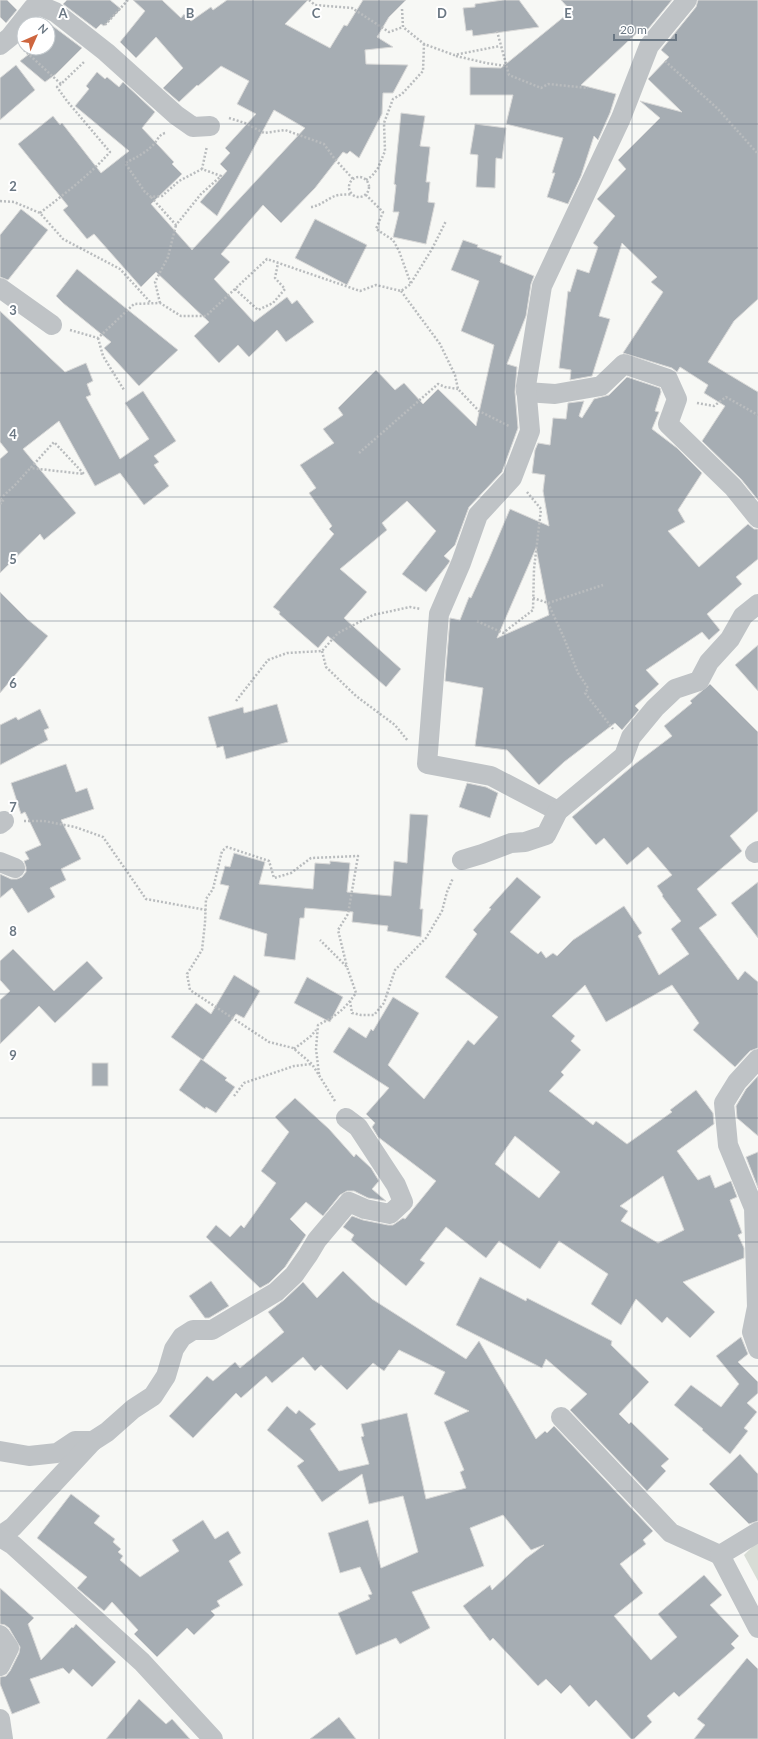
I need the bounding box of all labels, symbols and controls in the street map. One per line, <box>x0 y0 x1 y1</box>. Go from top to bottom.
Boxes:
text: A <box>57 5 68 21</box>
text: B <box>186 5 195 21</box>
text: C <box>312 5 321 21</box>
text: D <box>437 5 447 21</box>
text: E <box>564 5 572 21</box>
north arrow <box>16 16 56 56</box>
scale bar <box>614 16 676 42</box>
text: N <box>36 21 51 36</box>
text: 20 m <box>620 22 647 37</box>
text: 2 <box>9 178 17 194</box>
text: 3 <box>9 302 17 318</box>
text: 4 <box>9 426 17 442</box>
text: 5 <box>9 551 17 567</box>
text: 6 <box>9 675 17 691</box>
text: 7 <box>9 799 17 815</box>
text: 8 <box>9 923 17 939</box>
text: 9 <box>9 1047 17 1063</box>

